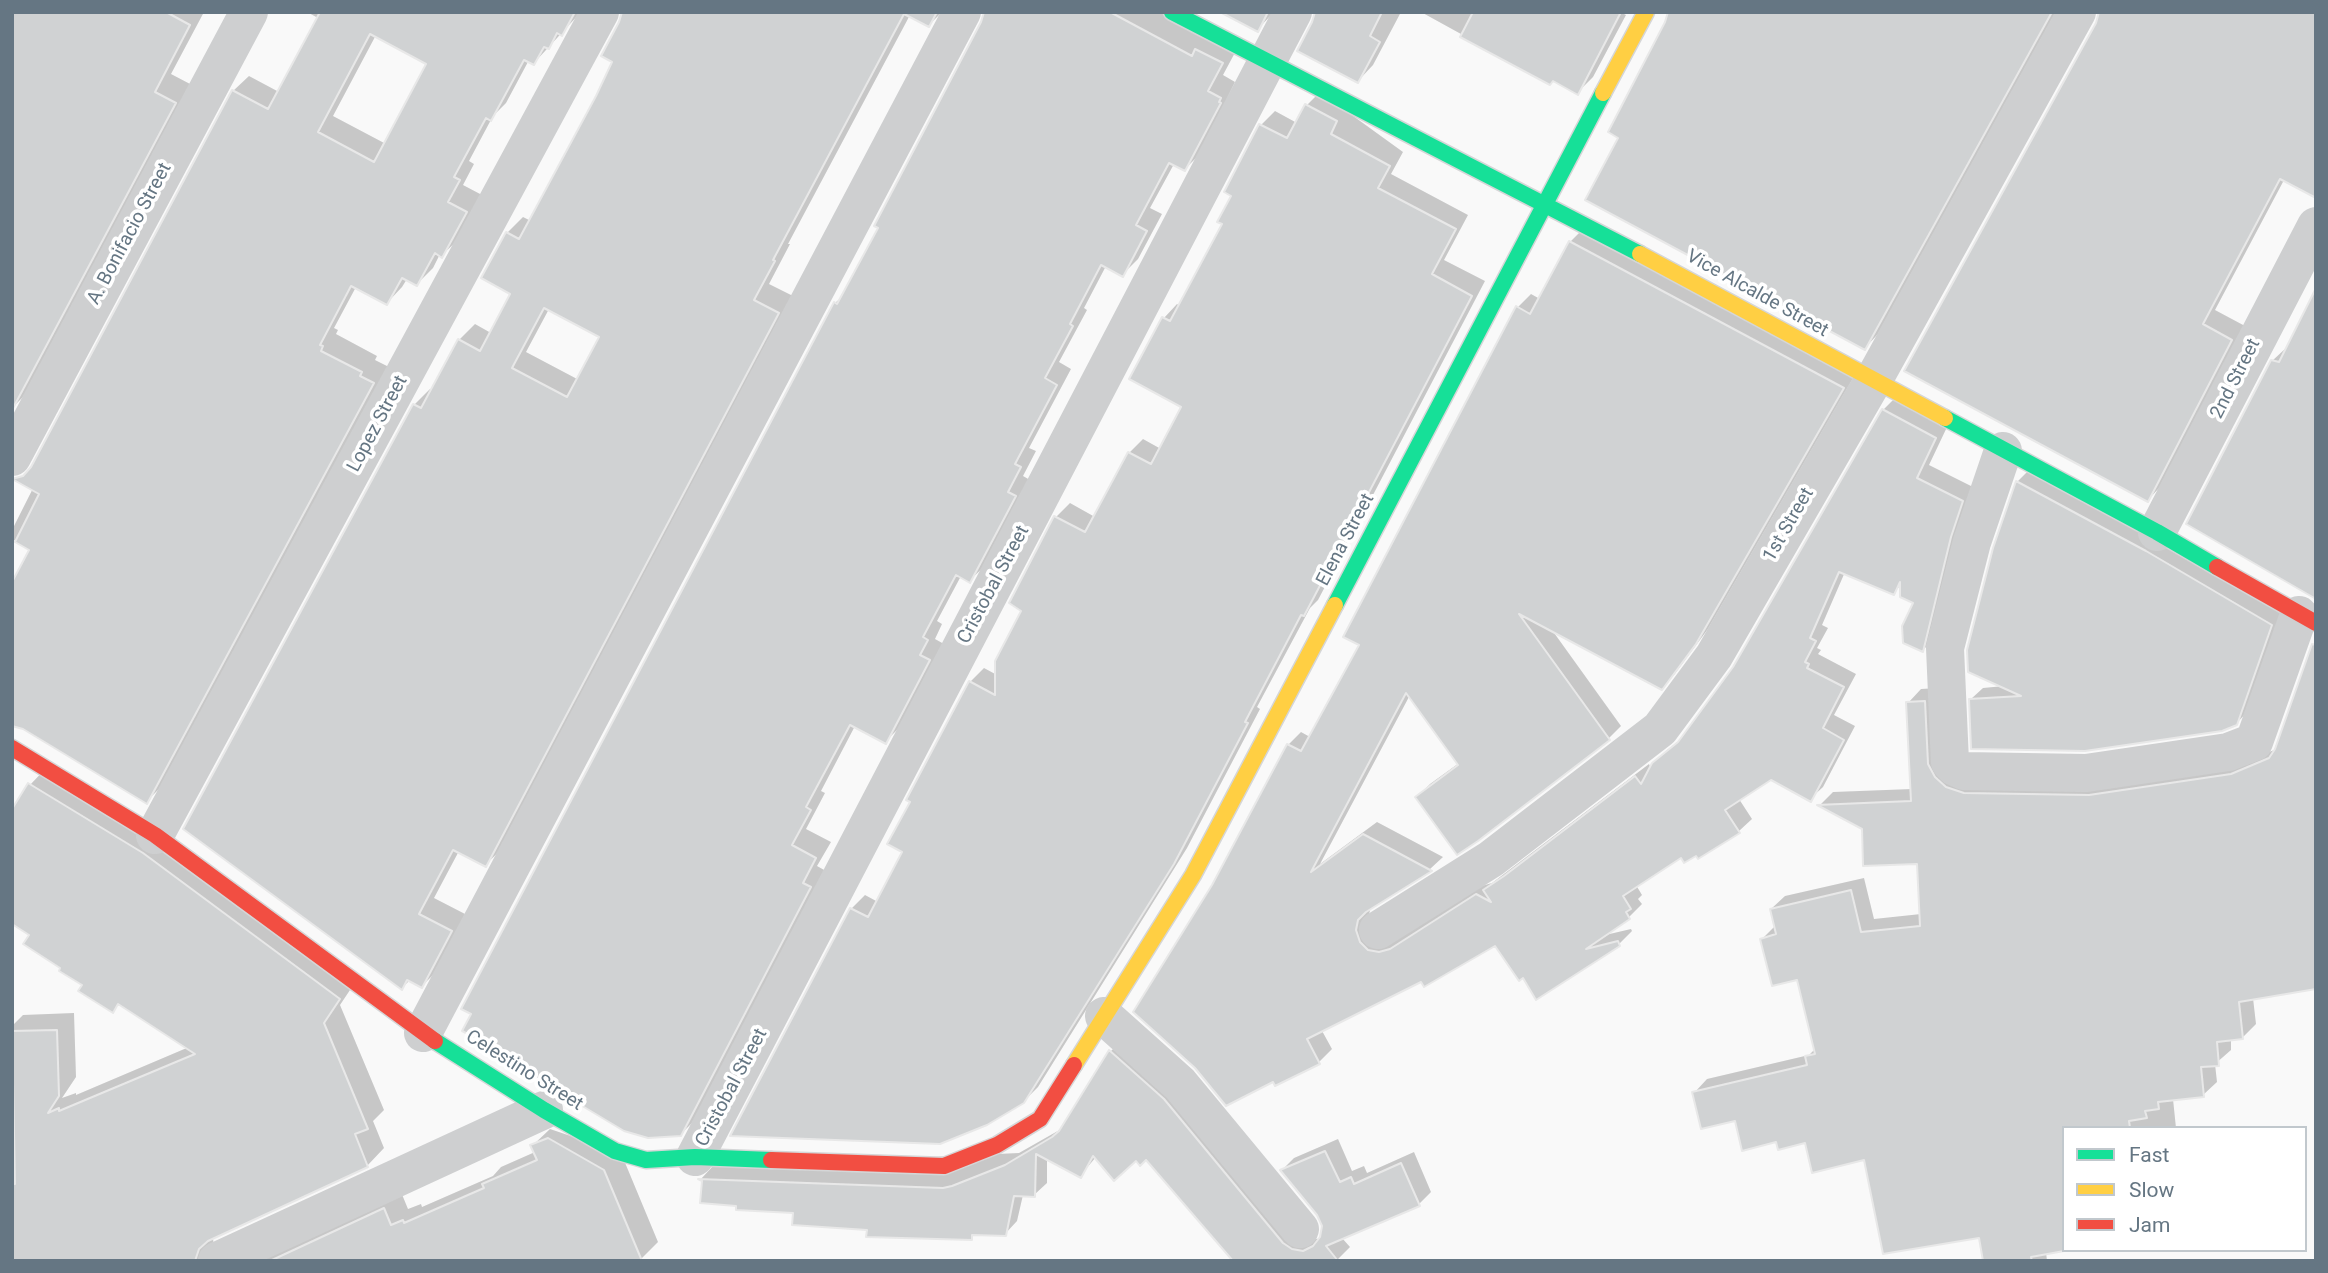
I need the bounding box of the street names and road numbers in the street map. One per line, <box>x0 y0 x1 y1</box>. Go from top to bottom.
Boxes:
street label: A. Bonifacio Street <box>83 159 177 309</box>
street label: Vice Alcalde Street <box>1682 245 1832 343</box>
street label: 2nd Street <box>2206 335 2266 423</box>
street label: Lopez Street <box>343 372 413 476</box>
street label: 1st Street <box>1759 484 1819 566</box>
street label: Elena Street <box>1312 490 1380 590</box>
street label: Cristobal Street <box>953 522 1035 648</box>
street label: Cristobal Street <box>691 1025 773 1151</box>
street label: Celestino Street <box>461 1026 587 1116</box>

